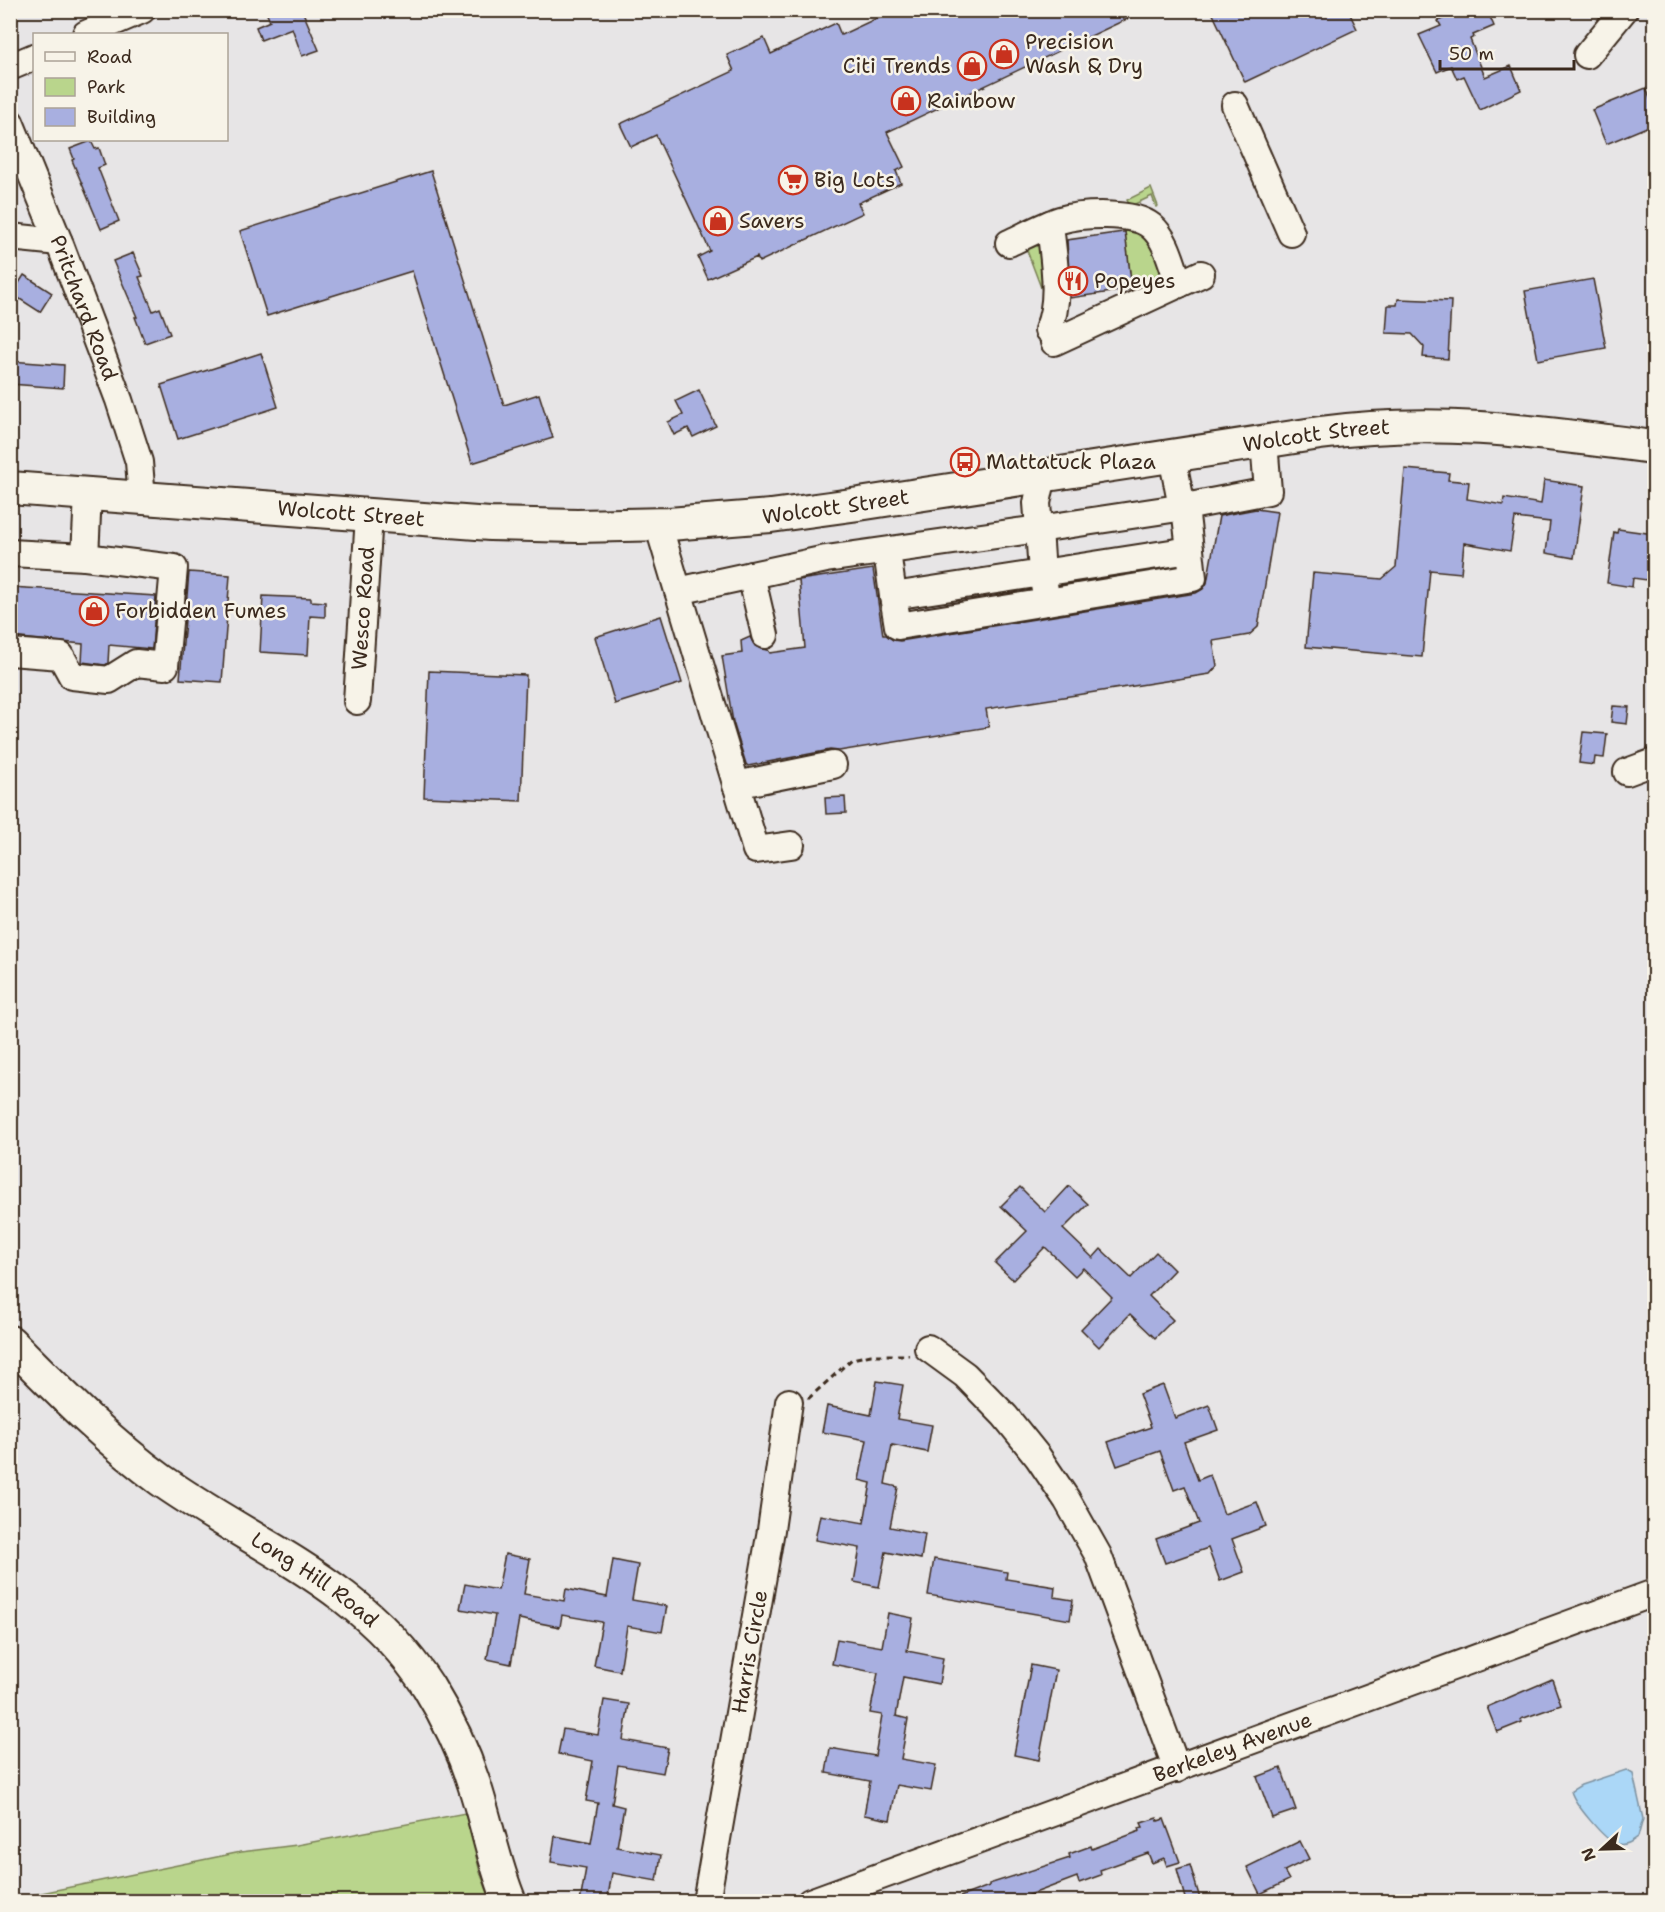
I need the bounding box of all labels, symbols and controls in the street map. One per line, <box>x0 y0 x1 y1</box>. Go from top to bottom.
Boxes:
place label: Precision Wash & Dry <box>1025 28 1143 80</box>
legend <box>33 33 228 141</box>
scale bar <box>1440 33 1574 71</box>
shop icon: Precision Wash & Dry <box>988 38 1020 70</box>
text: 50 m <box>1449 42 1494 66</box>
text: Road <box>87 45 132 69</box>
shop icon: Citi Trends <box>956 50 988 82</box>
place label: Citi Trends <box>843 52 951 80</box>
text: Park <box>87 75 126 99</box>
shop icon: Rainbow <box>890 85 922 117</box>
place label: Rainbow <box>927 87 1016 115</box>
text: Building <box>87 105 156 129</box>
supermarket icon: Big Lots <box>777 164 809 196</box>
place label: Big Lots <box>814 166 895 194</box>
shop icon: Savers <box>702 205 734 237</box>
place label: Savers <box>739 207 805 235</box>
street label: Pritchard Road <box>44 231 124 385</box>
restaurant icon: Popeyes <box>1057 265 1089 297</box>
place label: Popeyes <box>1094 267 1176 295</box>
street label: Wolcott Street <box>1241 413 1390 459</box>
bus stop icon: Mattatuck Plaza <box>949 446 981 478</box>
place label: Mattatuck Plaza <box>986 448 1156 476</box>
street label: Wolcott Street <box>761 482 911 531</box>
street label: Wolcott Street <box>276 494 426 533</box>
street label: Wesco Road <box>345 546 381 671</box>
shop icon: Forbidden Fumes <box>78 595 110 627</box>
place label: Forbidden Fumes <box>115 597 287 625</box>
street label: Long Hill Road <box>246 1525 385 1634</box>
street label: Harris Circle <box>725 1588 774 1716</box>
street label: Berkeley Avenue <box>1149 1705 1316 1789</box>
north arrow <box>1572 1819 1632 1879</box>
text: N <box>1576 1845 1601 1864</box>

